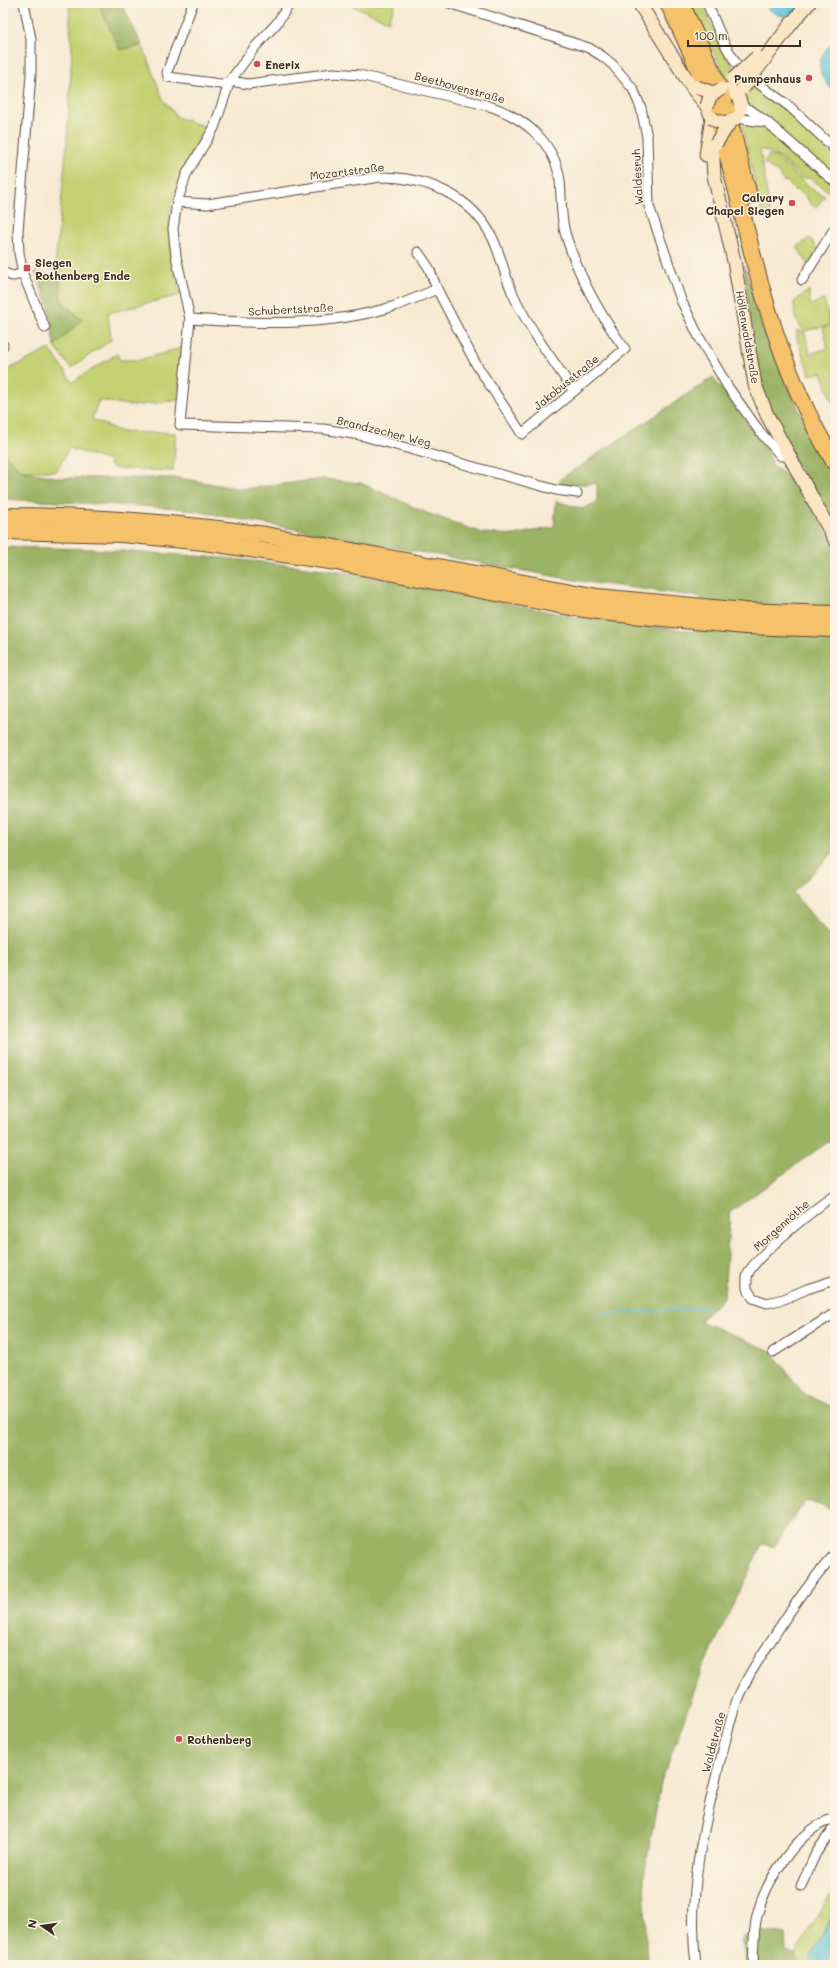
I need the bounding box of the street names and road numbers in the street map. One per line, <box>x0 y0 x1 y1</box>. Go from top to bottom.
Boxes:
street label: Beethovenstraße <box>413 68 507 106</box>
street label: Waldesruh <box>628 149 646 205</box>
street label: Mozartstraße <box>309 159 385 183</box>
street label: Höllenwaldstraße <box>732 289 764 385</box>
street label: Schubertstraße <box>248 299 334 319</box>
street label: Jakobusstraße <box>530 351 602 413</box>
street label: Brandzecher Weg <box>335 412 433 450</box>
street label: Morgenröthe <box>750 1196 812 1254</box>
street label: Waldstraße <box>698 1710 728 1774</box>

